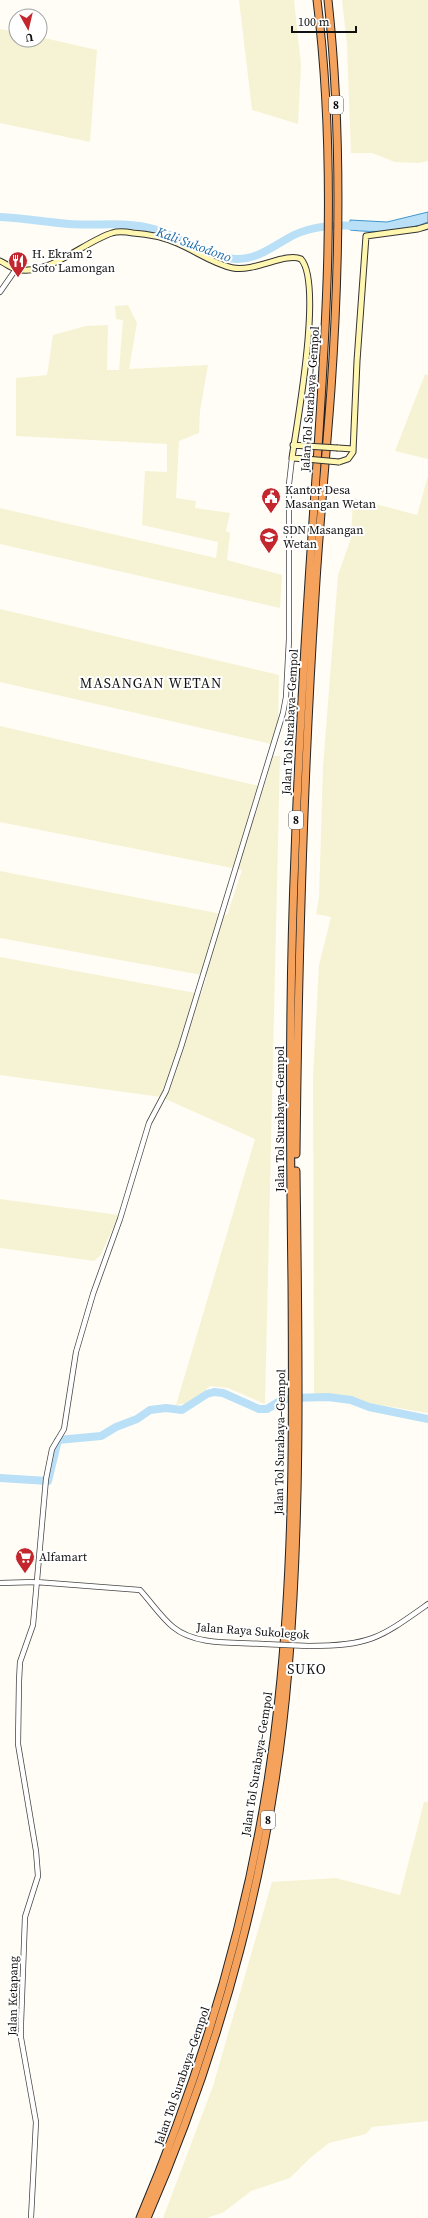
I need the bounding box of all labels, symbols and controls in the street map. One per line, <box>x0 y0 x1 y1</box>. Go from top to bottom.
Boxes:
north arrow <box>8 8 48 48</box>
scale bar <box>292 8 356 34</box>
text: 100 m <box>298 14 330 30</box>
text: U <box>24 29 34 45</box>
road number: 8 <box>329 96 343 114</box>
water label: Kali Sukodono <box>153 223 234 266</box>
place label: H. Ekram 2 Soto Lamongan <box>32 246 115 276</box>
restaurant icon: H. Ekram 2 Soto Lamongan <box>7 250 29 278</box>
street label: Jalan Tol Surabaya–Gempol <box>297 325 323 473</box>
place label: Kantor Desa Masangan Wetan <box>285 482 376 512</box>
public building icon: Kantor Desa Masangan Wetan <box>260 486 282 514</box>
place label: SDN Masangan Wetan <box>283 522 363 552</box>
school or university icon: SDN Masangan Wetan <box>258 526 280 554</box>
street label: Jalan Tol Surabaya–Gempol <box>278 648 302 796</box>
district label: MASANGAN WETAN <box>80 673 222 693</box>
road number: 8 <box>289 811 303 829</box>
street label: Jalan Tol Surabaya–Gempol <box>272 1046 288 1193</box>
street label: Jalan Tol Surabaya–Gempol <box>271 1368 289 1516</box>
supermarket icon: Alfamart <box>14 1546 36 1574</box>
place label: Alfamart <box>39 1549 87 1565</box>
street label: Jalan Raya Sukolegok <box>195 1619 310 1643</box>
district label: SUKO <box>287 1659 327 1679</box>
street label: Jalan Tol Surabaya–Gempol <box>238 1690 276 1838</box>
road number: 8 <box>261 1811 275 1829</box>
street label: Jalan Ketapang <box>4 1956 22 2037</box>
street label: Jalan Tol Surabaya–Gempol <box>150 2004 213 2149</box>

